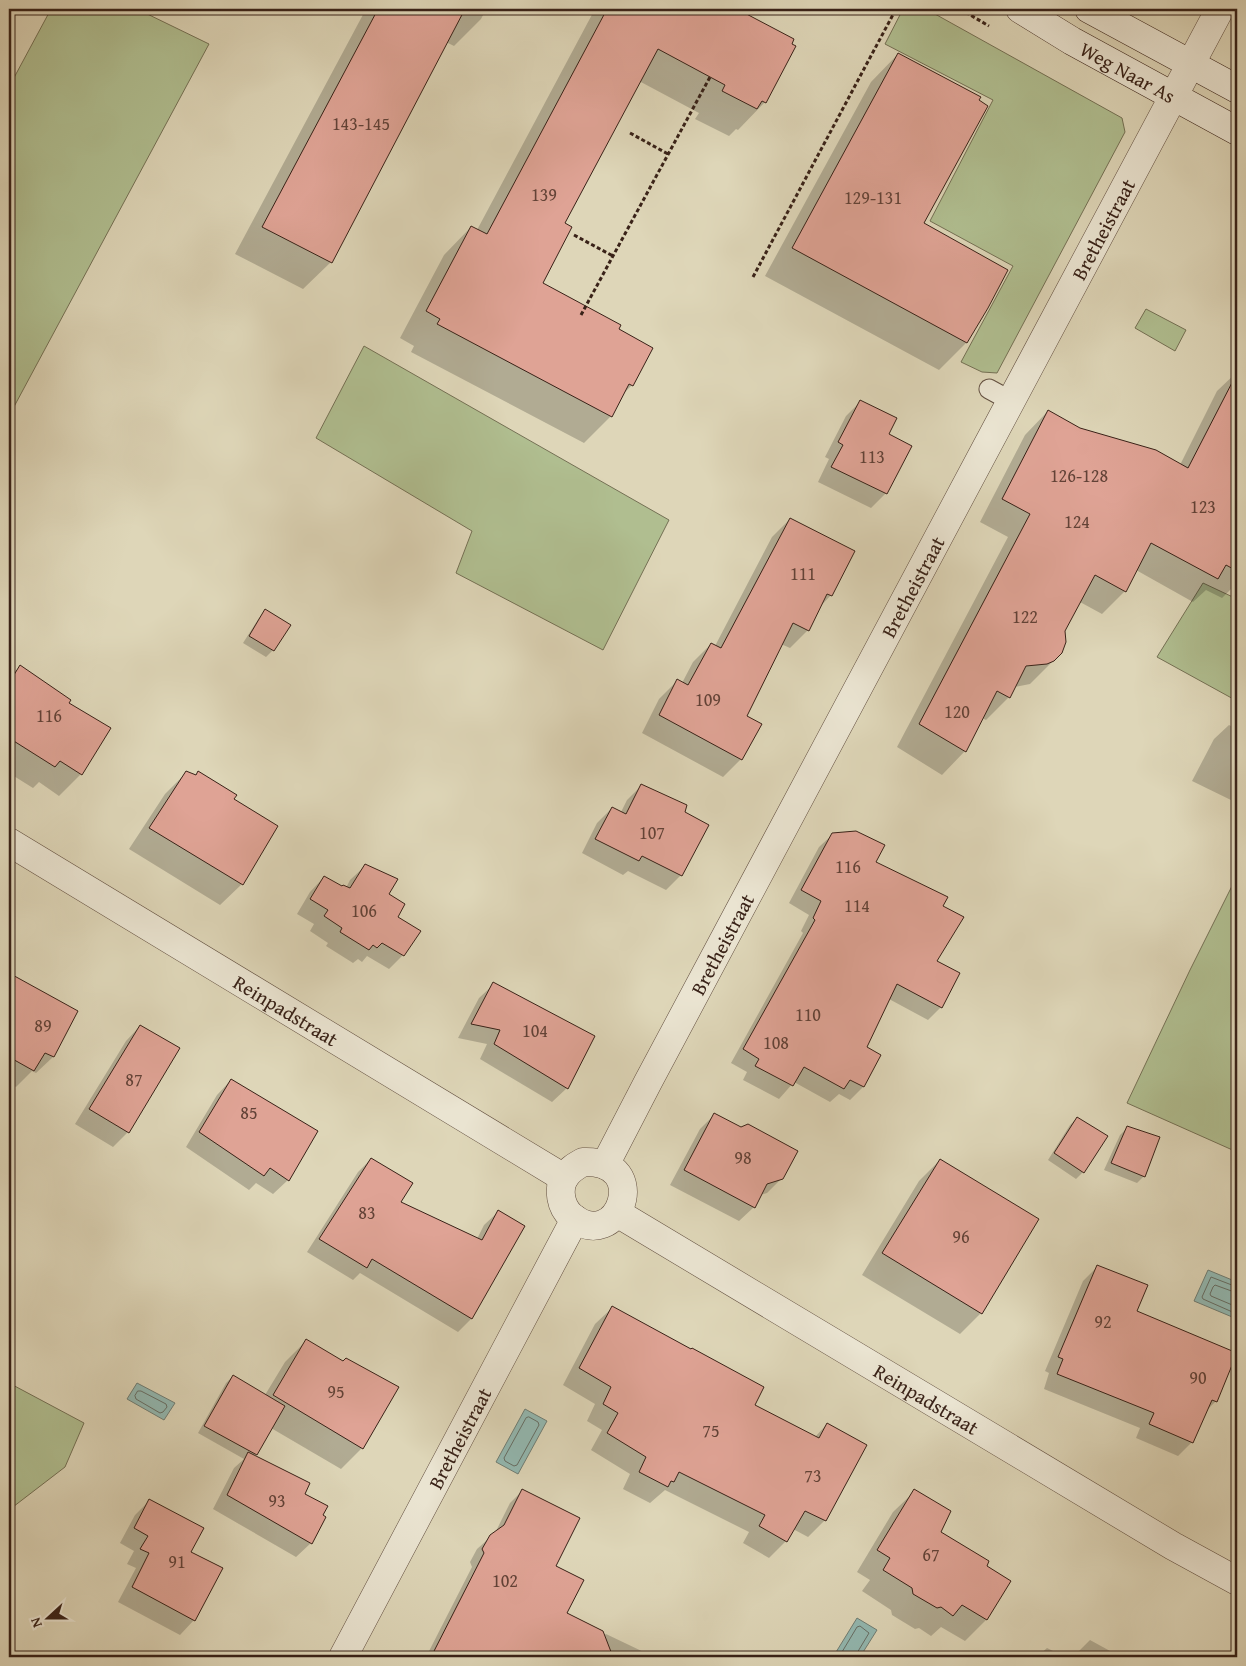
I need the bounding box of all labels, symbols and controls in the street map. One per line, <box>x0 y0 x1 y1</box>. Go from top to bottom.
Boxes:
street label: Weg Naar As <box>1075 34 1181 109</box>
house number: 143-145 <box>332 110 390 137</box>
street label: Bretheistraat <box>1064 173 1142 285</box>
house number: 139 <box>531 181 557 208</box>
house number: 129-131 <box>844 184 902 211</box>
house number: 113 <box>859 443 885 470</box>
house number: 126-128 <box>1050 462 1108 489</box>
house number: 123 <box>1190 493 1216 520</box>
house number: 124 <box>1064 508 1090 535</box>
street label: Bretheistraat <box>873 531 951 642</box>
house number: 111 <box>790 560 816 587</box>
house number: 122 <box>1012 603 1038 630</box>
house number: 109 <box>695 686 721 713</box>
house number: 120 <box>944 698 970 725</box>
house number: 116 <box>36 702 62 729</box>
house number: 107 <box>639 819 665 846</box>
house number: 116 <box>835 853 861 880</box>
street label: Bretheistraat <box>683 888 761 1000</box>
house number: 114 <box>844 892 870 919</box>
house number: 106 <box>351 897 377 924</box>
street label: Reinpadstraat <box>228 967 344 1053</box>
house number: 110 <box>795 1001 821 1028</box>
house number: 89 <box>34 1012 52 1039</box>
house number: 104 <box>522 1017 548 1044</box>
house number: 108 <box>763 1029 789 1056</box>
house number: 87 <box>125 1066 143 1093</box>
house number: 85 <box>240 1099 258 1126</box>
house number: 98 <box>734 1144 752 1171</box>
house number: 83 <box>358 1199 376 1226</box>
house number: 96 <box>952 1223 970 1250</box>
house number: 92 <box>1094 1308 1112 1335</box>
street label: Reinpadstraat <box>869 1356 985 1441</box>
house number: 90 <box>1189 1364 1207 1391</box>
house number: 95 <box>327 1378 345 1405</box>
street label: Bretheistraat <box>420 1382 498 1494</box>
house number: 75 <box>702 1417 720 1444</box>
house number: 73 <box>804 1462 822 1489</box>
house number: 93 <box>268 1487 286 1514</box>
house number: 67 <box>922 1541 940 1568</box>
house number: 91 <box>168 1548 186 1575</box>
house number: 102 <box>492 1567 518 1594</box>
north arrow <box>22 1594 72 1644</box>
text: N <box>25 1614 47 1631</box>

